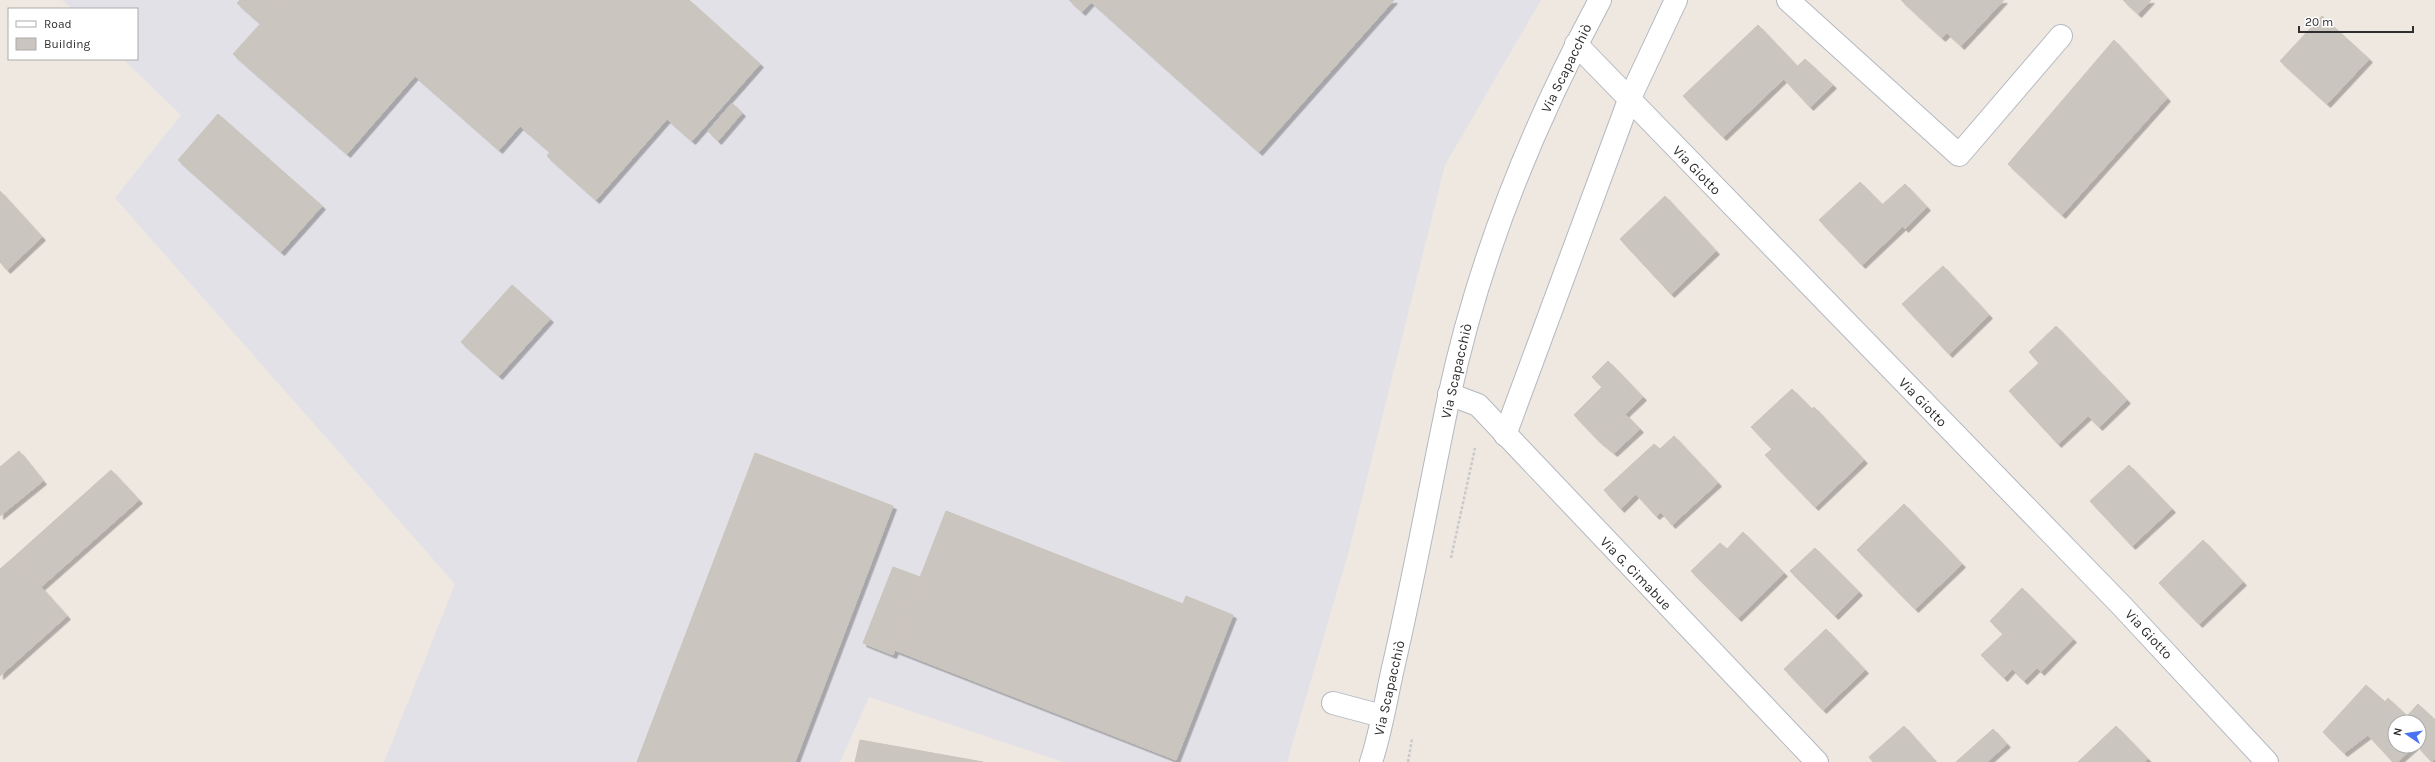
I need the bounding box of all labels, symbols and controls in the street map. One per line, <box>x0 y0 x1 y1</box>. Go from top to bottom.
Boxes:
legend <box>8 8 138 60</box>
scale bar <box>2299 8 2413 34</box>
text: 20 m <box>2305 15 2333 29</box>
text: Road <box>44 17 72 31</box>
street label: Via Scapacchiò <box>1538 21 1595 116</box>
text: Building <box>44 37 91 51</box>
street label: Via Giotto <box>1669 142 1724 199</box>
street label: Via Scapacchiò <box>1437 322 1476 420</box>
street label: Via Giotto <box>1895 374 1950 431</box>
street label: Via G. Cimabue <box>1596 533 1675 614</box>
street label: Via Giotto <box>2121 606 2176 663</box>
street label: Via Scapacchiò <box>1370 639 1409 737</box>
north arrow <box>2387 714 2427 754</box>
text: N <box>2391 727 2405 737</box>

